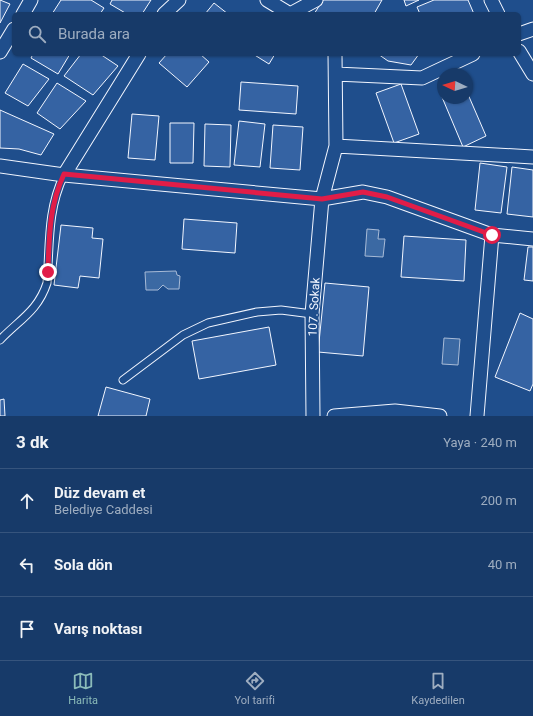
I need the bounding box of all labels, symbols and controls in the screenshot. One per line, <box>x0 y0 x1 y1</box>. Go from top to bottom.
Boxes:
search box <box>12 12 521 56</box>
icon: search <box>26 23 48 45</box>
text: Burada ara <box>58 25 130 43</box>
north arrow <box>437 68 473 104</box>
route start <box>483 226 501 244</box>
route end <box>39 263 57 281</box>
street label: 107. Sokak <box>305 276 323 337</box>
text: 3 dk <box>16 432 49 452</box>
text: Yaya · 240 m <box>443 435 517 450</box>
text: Düz devam et <box>54 484 145 502</box>
icon: ahead <box>16 490 38 512</box>
text: 200 m <box>480 493 517 508</box>
text: Belediye Caddesi <box>54 502 153 517</box>
icon: left <box>16 554 38 576</box>
text: Sola dön <box>54 556 113 574</box>
text: 40 m <box>488 557 517 572</box>
icon: arrive <box>16 618 38 640</box>
text: Varış noktası <box>54 620 142 638</box>
tab: Harita <box>68 670 98 707</box>
tab: Yol tarifi <box>234 670 275 707</box>
tab: Kaydedilen <box>411 670 465 707</box>

